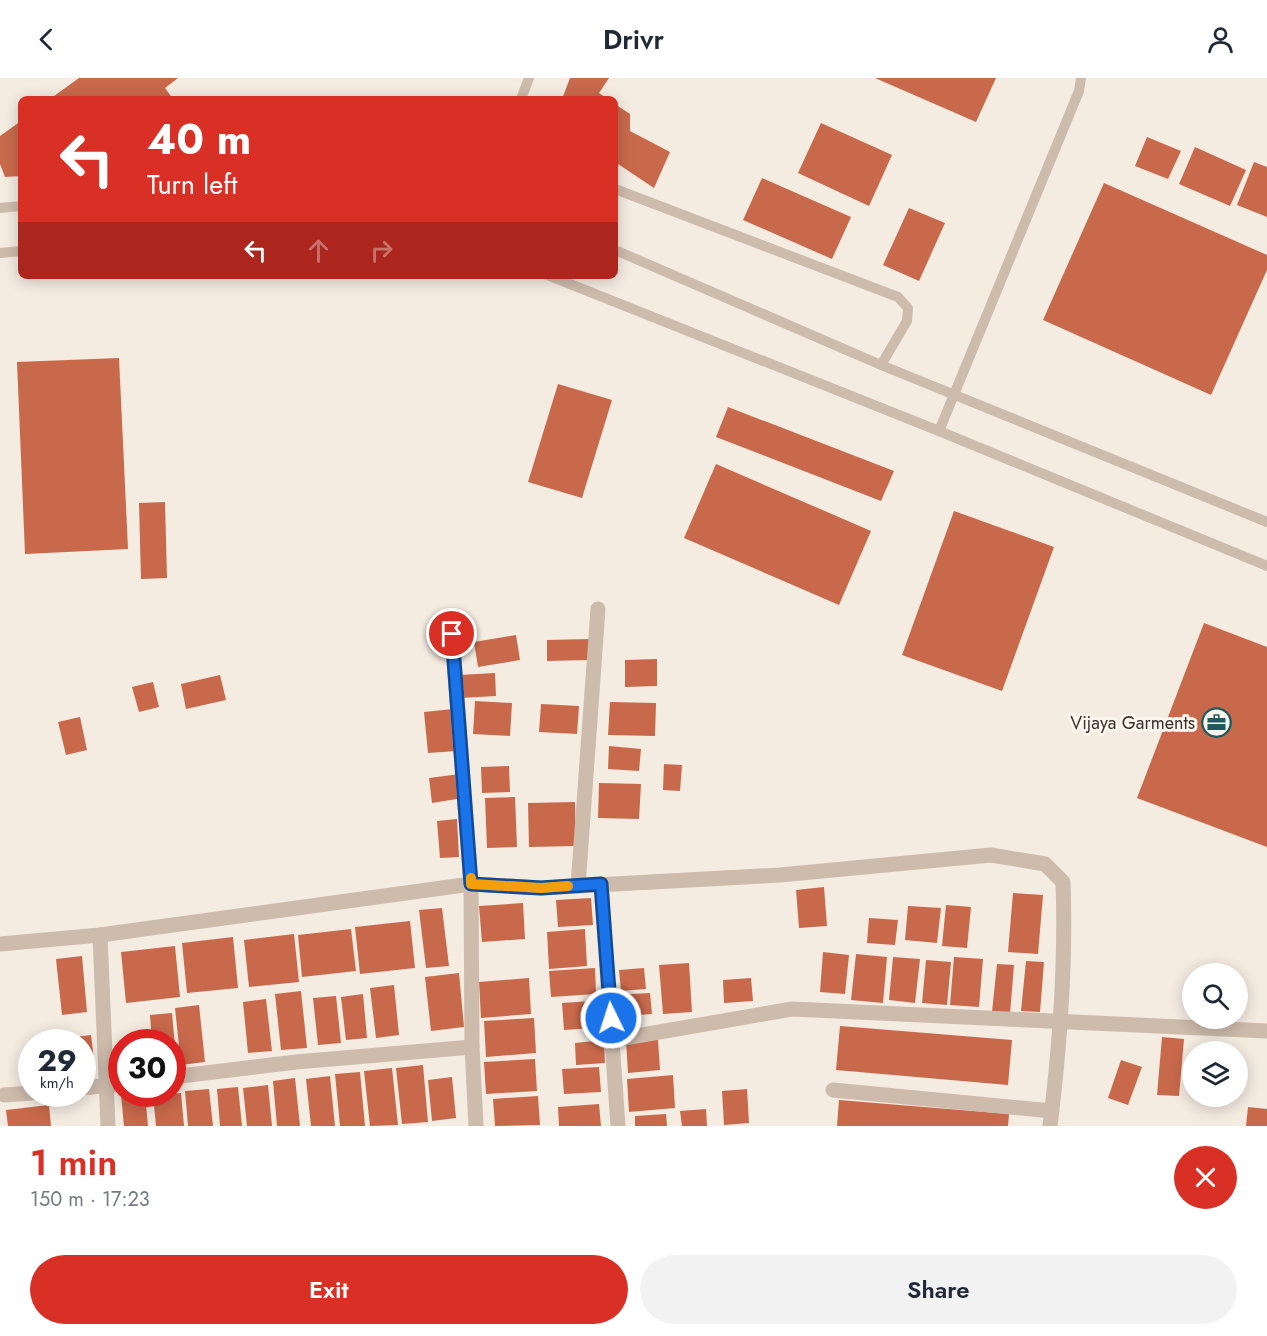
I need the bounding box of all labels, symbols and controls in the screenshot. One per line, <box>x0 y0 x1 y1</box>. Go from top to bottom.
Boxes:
text: Drivr <box>603 20 664 59</box>
icon: back <box>30 23 63 56</box>
icon: person <box>1204 23 1237 56</box>
text: 40 m <box>147 109 251 170</box>
icon: left <box>48 120 126 198</box>
text: Turn left <box>147 165 237 204</box>
icon: left <box>239 234 272 267</box>
icon: ahead <box>302 234 335 267</box>
icon: right <box>365 234 398 267</box>
pin <box>426 608 477 659</box>
icon: arrive <box>435 617 468 650</box>
office icon: Vijaya Garments <box>1200 707 1232 739</box>
place label: Vijaya Garments <box>1070 710 1195 736</box>
map controls <box>1182 963 1248 1107</box>
button: search <box>1182 963 1248 1029</box>
position arrow <box>579 986 643 1050</box>
speed limit sign: 30 <box>108 1029 186 1107</box>
text: 29 <box>37 1039 77 1082</box>
button: layers <box>1182 1041 1248 1107</box>
text: km/h <box>40 1072 74 1094</box>
text: 1 min <box>30 1136 117 1188</box>
button: close <box>1174 1146 1237 1209</box>
text: 150 m · 17:23 <box>30 1185 150 1214</box>
button: Exit <box>30 1255 628 1324</box>
button: Share <box>640 1255 1237 1324</box>

